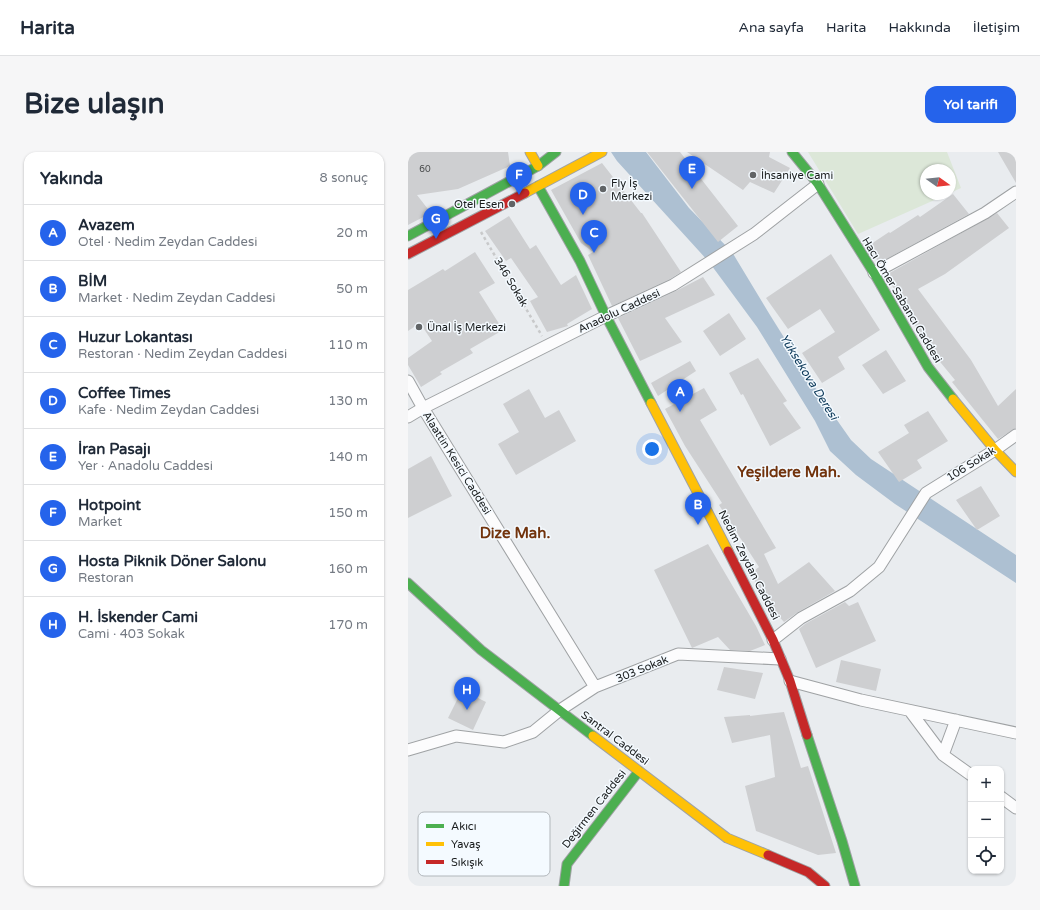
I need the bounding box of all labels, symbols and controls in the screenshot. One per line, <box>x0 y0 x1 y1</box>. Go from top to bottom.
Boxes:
text: Harita <box>20 17 75 39</box>
text: Ana sayfa <box>739 19 804 36</box>
text: Harita <box>826 19 866 36</box>
text: Hakkında <box>888 19 951 36</box>
text: İletişim <box>973 19 1020 36</box>
button: Yol tarifi <box>925 86 1016 123</box>
text: Bize ulaşın <box>24 87 164 121</box>
pin: E <box>679 156 705 189</box>
pin: F <box>506 162 532 195</box>
house number: 60 <box>419 164 431 175</box>
north arrow <box>920 164 956 200</box>
text: Yakında <box>40 168 103 189</box>
place label: İhsaniye Cami <box>761 169 833 182</box>
text: 8 sonuç <box>320 170 368 186</box>
marker: İhsaniye Cami <box>748 170 758 180</box>
place label: Fly İş Merkezi <box>611 177 652 203</box>
pin: D <box>570 182 596 215</box>
marker: Fly İş Merkezi <box>598 184 608 194</box>
place label: Otel Esen <box>454 198 504 211</box>
marker: Otel Esen <box>507 199 517 209</box>
pin: G <box>423 206 449 239</box>
text: Avazem <box>78 216 135 234</box>
pin: C <box>581 220 607 253</box>
text: A <box>48 225 58 241</box>
text: 20 m <box>336 225 368 241</box>
text: Otel · Nedim Zeydan Caddesi <box>78 234 257 250</box>
street label: Hacı Ömer Sabancı Caddesi <box>859 235 945 365</box>
street label: 346 Sokak <box>491 255 531 309</box>
text: BİM <box>78 272 107 290</box>
text: B <box>48 281 58 297</box>
text: 50 m <box>336 281 368 297</box>
street label: Anadolu Caddesi <box>576 286 662 336</box>
text: Market · Nedim Zeydan Caddesi <box>78 290 276 306</box>
place label: Ünal İş Merkezi <box>427 321 506 334</box>
marker: Ünal İş Merkezi <box>414 322 424 332</box>
text: Huzur Lokantası <box>78 328 193 346</box>
water label: Yüksekova Deresi <box>777 332 842 424</box>
text: C <box>48 337 58 353</box>
text: 110 m <box>328 337 368 353</box>
text: Restoran · Nedim Zeydan Caddesi <box>78 346 287 362</box>
pin: A <box>667 379 693 412</box>
text: Coffee Times <box>78 384 171 402</box>
text: D <box>48 393 58 409</box>
text: 130 m <box>328 393 368 409</box>
text: Kafe · Nedim Zeydan Caddesi <box>78 402 259 418</box>
street label: Alaattin Kesici Caddesi <box>420 409 494 517</box>
your location <box>642 439 662 459</box>
text: İran Pasajı <box>78 440 151 458</box>
street label: 106 Sokak <box>944 444 998 484</box>
text: E <box>49 449 57 465</box>
text: 140 m <box>328 449 368 465</box>
text: Yer · Anadolu Caddesi <box>78 458 213 474</box>
district label: Yeşildere Mah. <box>737 463 841 482</box>
pin: B <box>685 492 711 525</box>
text: Hotpoint <box>78 496 141 514</box>
text: F <box>49 505 57 521</box>
text: 150 m <box>328 505 368 521</box>
street label: Nedim Zeydan Caddesi <box>716 508 782 622</box>
text: Market <box>78 514 122 530</box>
district label: Dize Mah. <box>480 524 550 542</box>
text: Hosta Piknik Döner Salonu <box>78 552 266 570</box>
text: G <box>48 561 58 577</box>
text: 160 m <box>328 561 368 577</box>
text: Restoran <box>78 570 134 586</box>
text: H. İskender Cami <box>78 608 198 626</box>
text: H <box>48 617 58 633</box>
text: 170 m <box>328 617 368 633</box>
text: Cami · 403 Sokak <box>78 626 185 642</box>
street label: 303 Sokak <box>614 653 670 685</box>
pin: H <box>454 677 480 710</box>
street label: Santral Caddesi <box>578 708 652 768</box>
map controls <box>968 766 1004 874</box>
button: + <box>968 766 1004 802</box>
street label: Değirmen Caddesi <box>559 767 629 851</box>
button: − <box>968 802 1004 838</box>
legend <box>418 812 550 876</box>
text: Akıcı <box>451 820 476 833</box>
text: Yavaş <box>451 838 480 851</box>
button: locate <box>968 838 1004 874</box>
text: Sıkışık <box>451 856 483 869</box>

